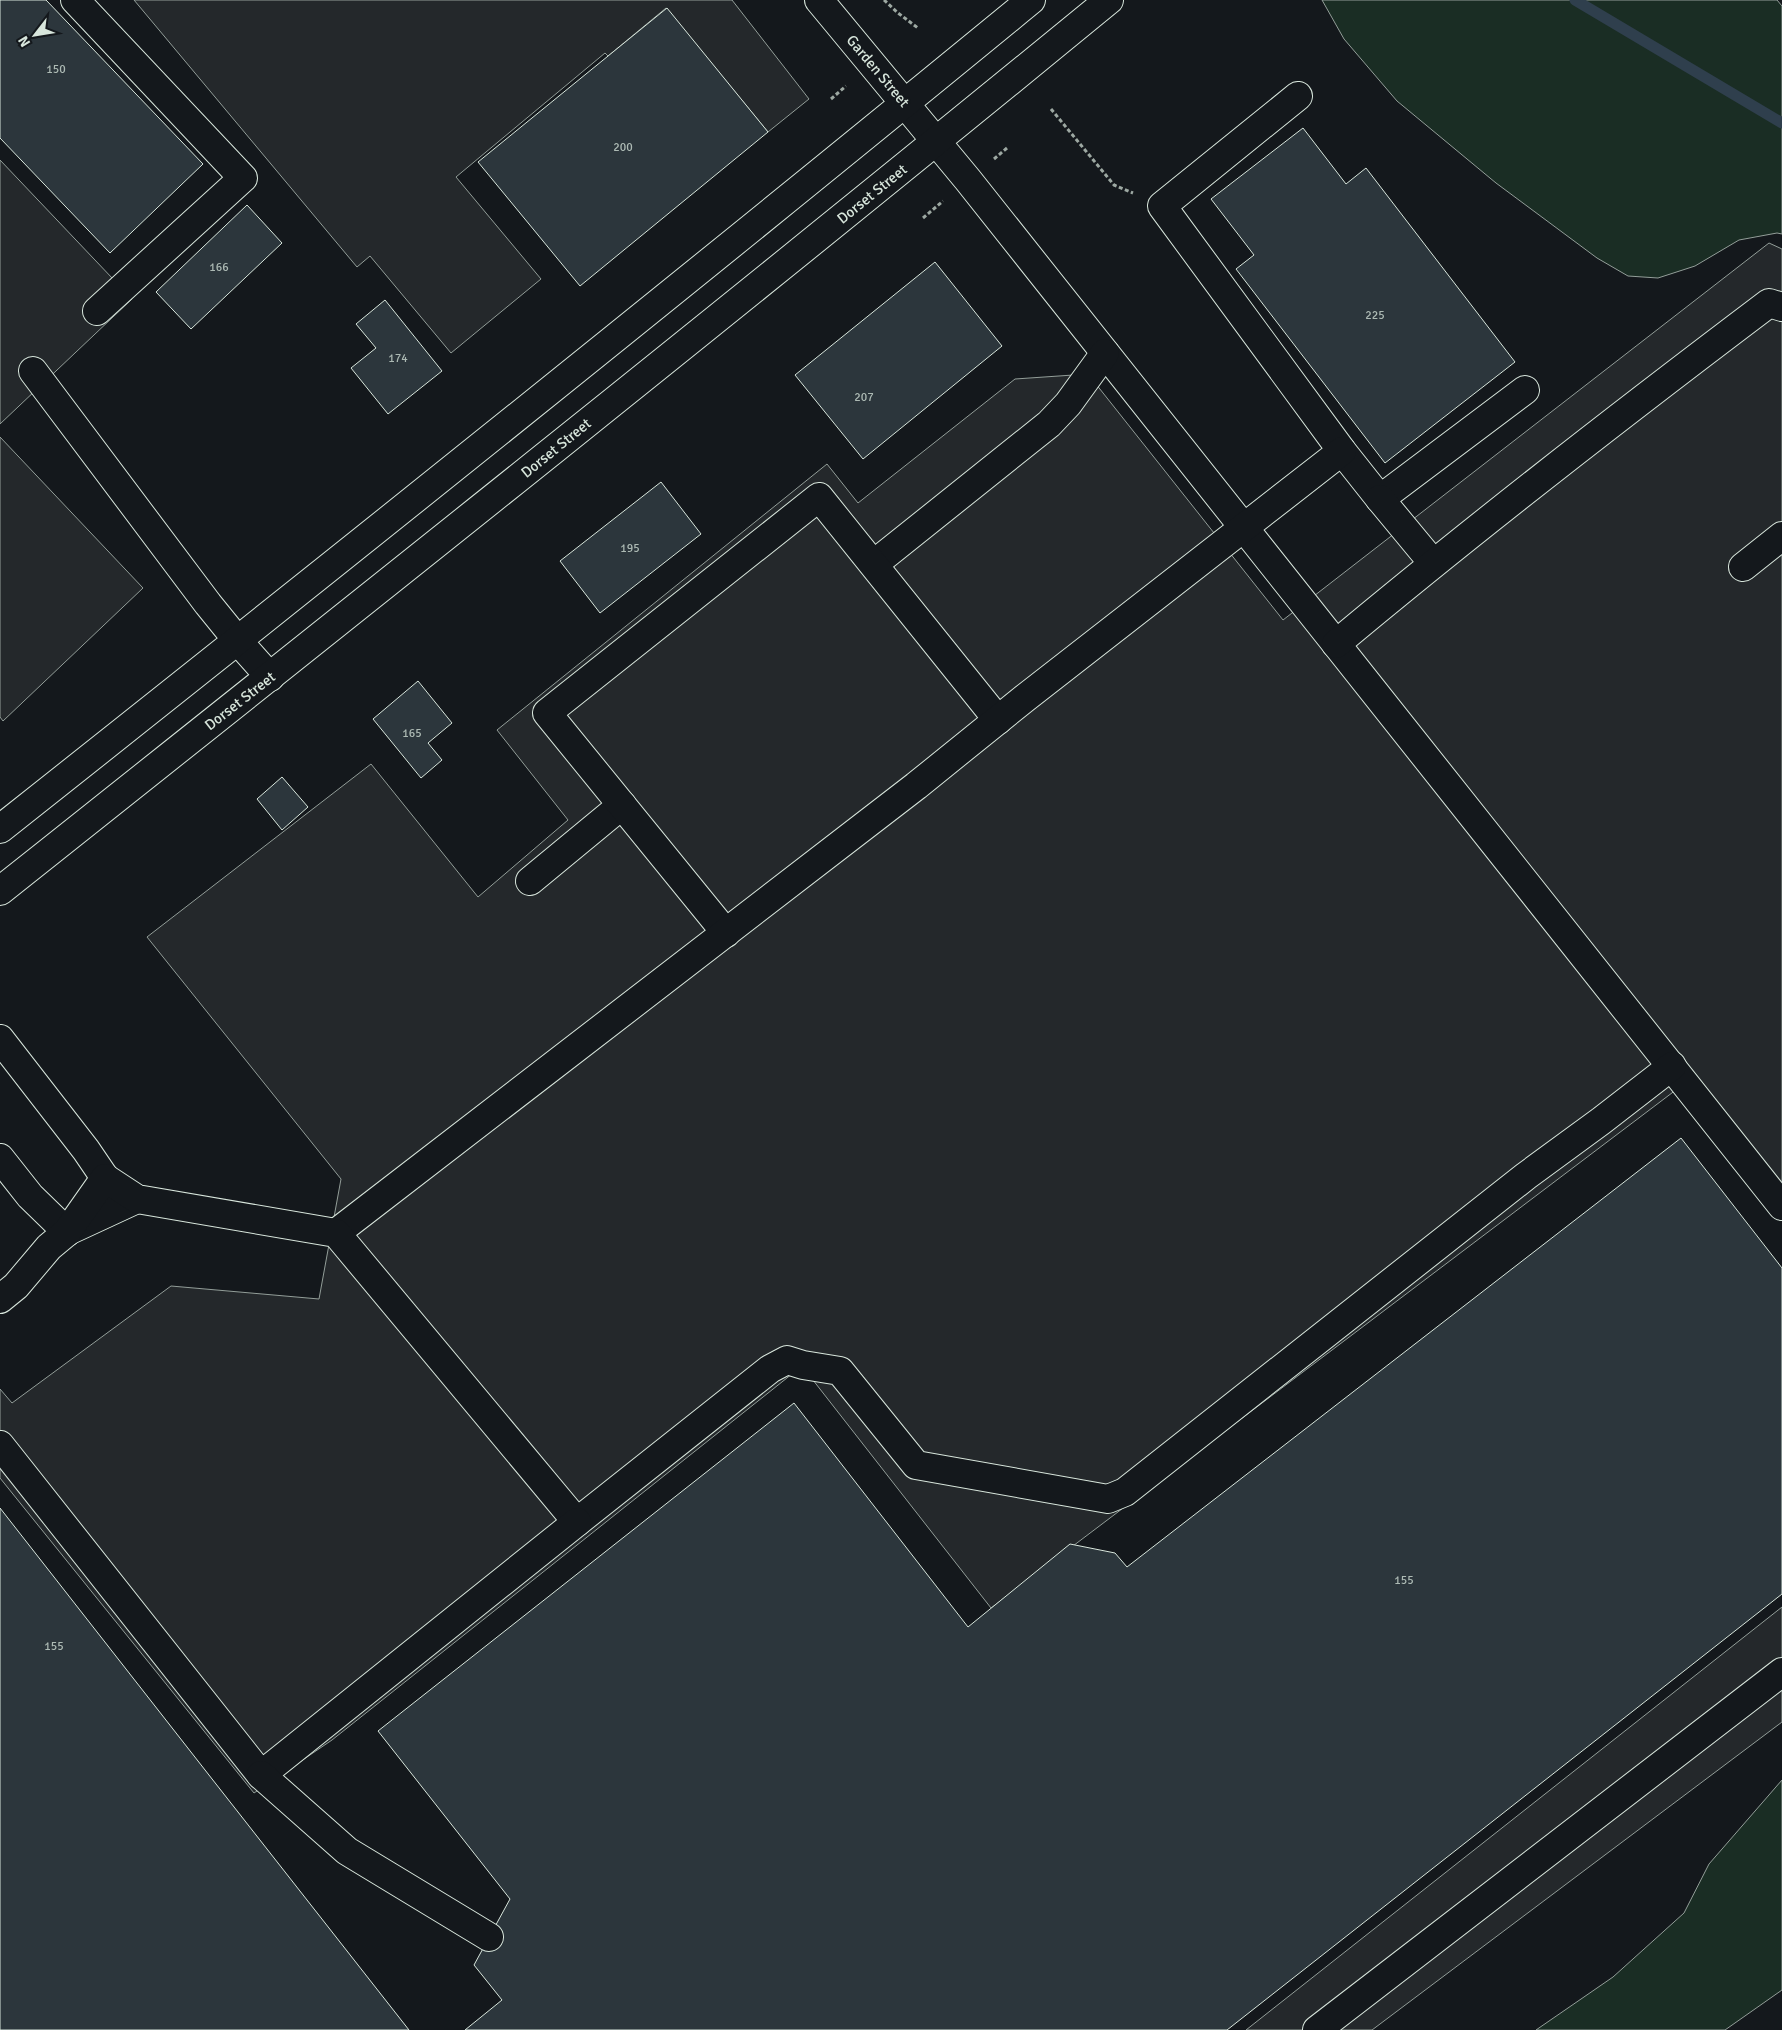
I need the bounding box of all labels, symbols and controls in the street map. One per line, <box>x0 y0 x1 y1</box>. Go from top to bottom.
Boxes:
north arrow <box>10 10 60 60</box>
street label: Garden Street <box>843 31 913 111</box>
text: N <box>14 33 34 50</box>
house number: 150 <box>46 62 66 77</box>
house number: 200 <box>613 140 633 155</box>
street label: Dorset Street <box>833 160 911 228</box>
house number: 166 <box>209 260 229 275</box>
house number: 225 <box>1365 308 1385 323</box>
house number: 174 <box>388 351 408 366</box>
house number: 207 <box>854 390 874 405</box>
street label: Dorset Street <box>517 414 595 482</box>
house number: 195 <box>620 541 640 556</box>
street label: Dorset Street <box>201 668 279 734</box>
house number: 165 <box>402 726 422 741</box>
house number: 155 <box>1394 1573 1414 1588</box>
house number: 155 <box>44 1639 64 1654</box>

